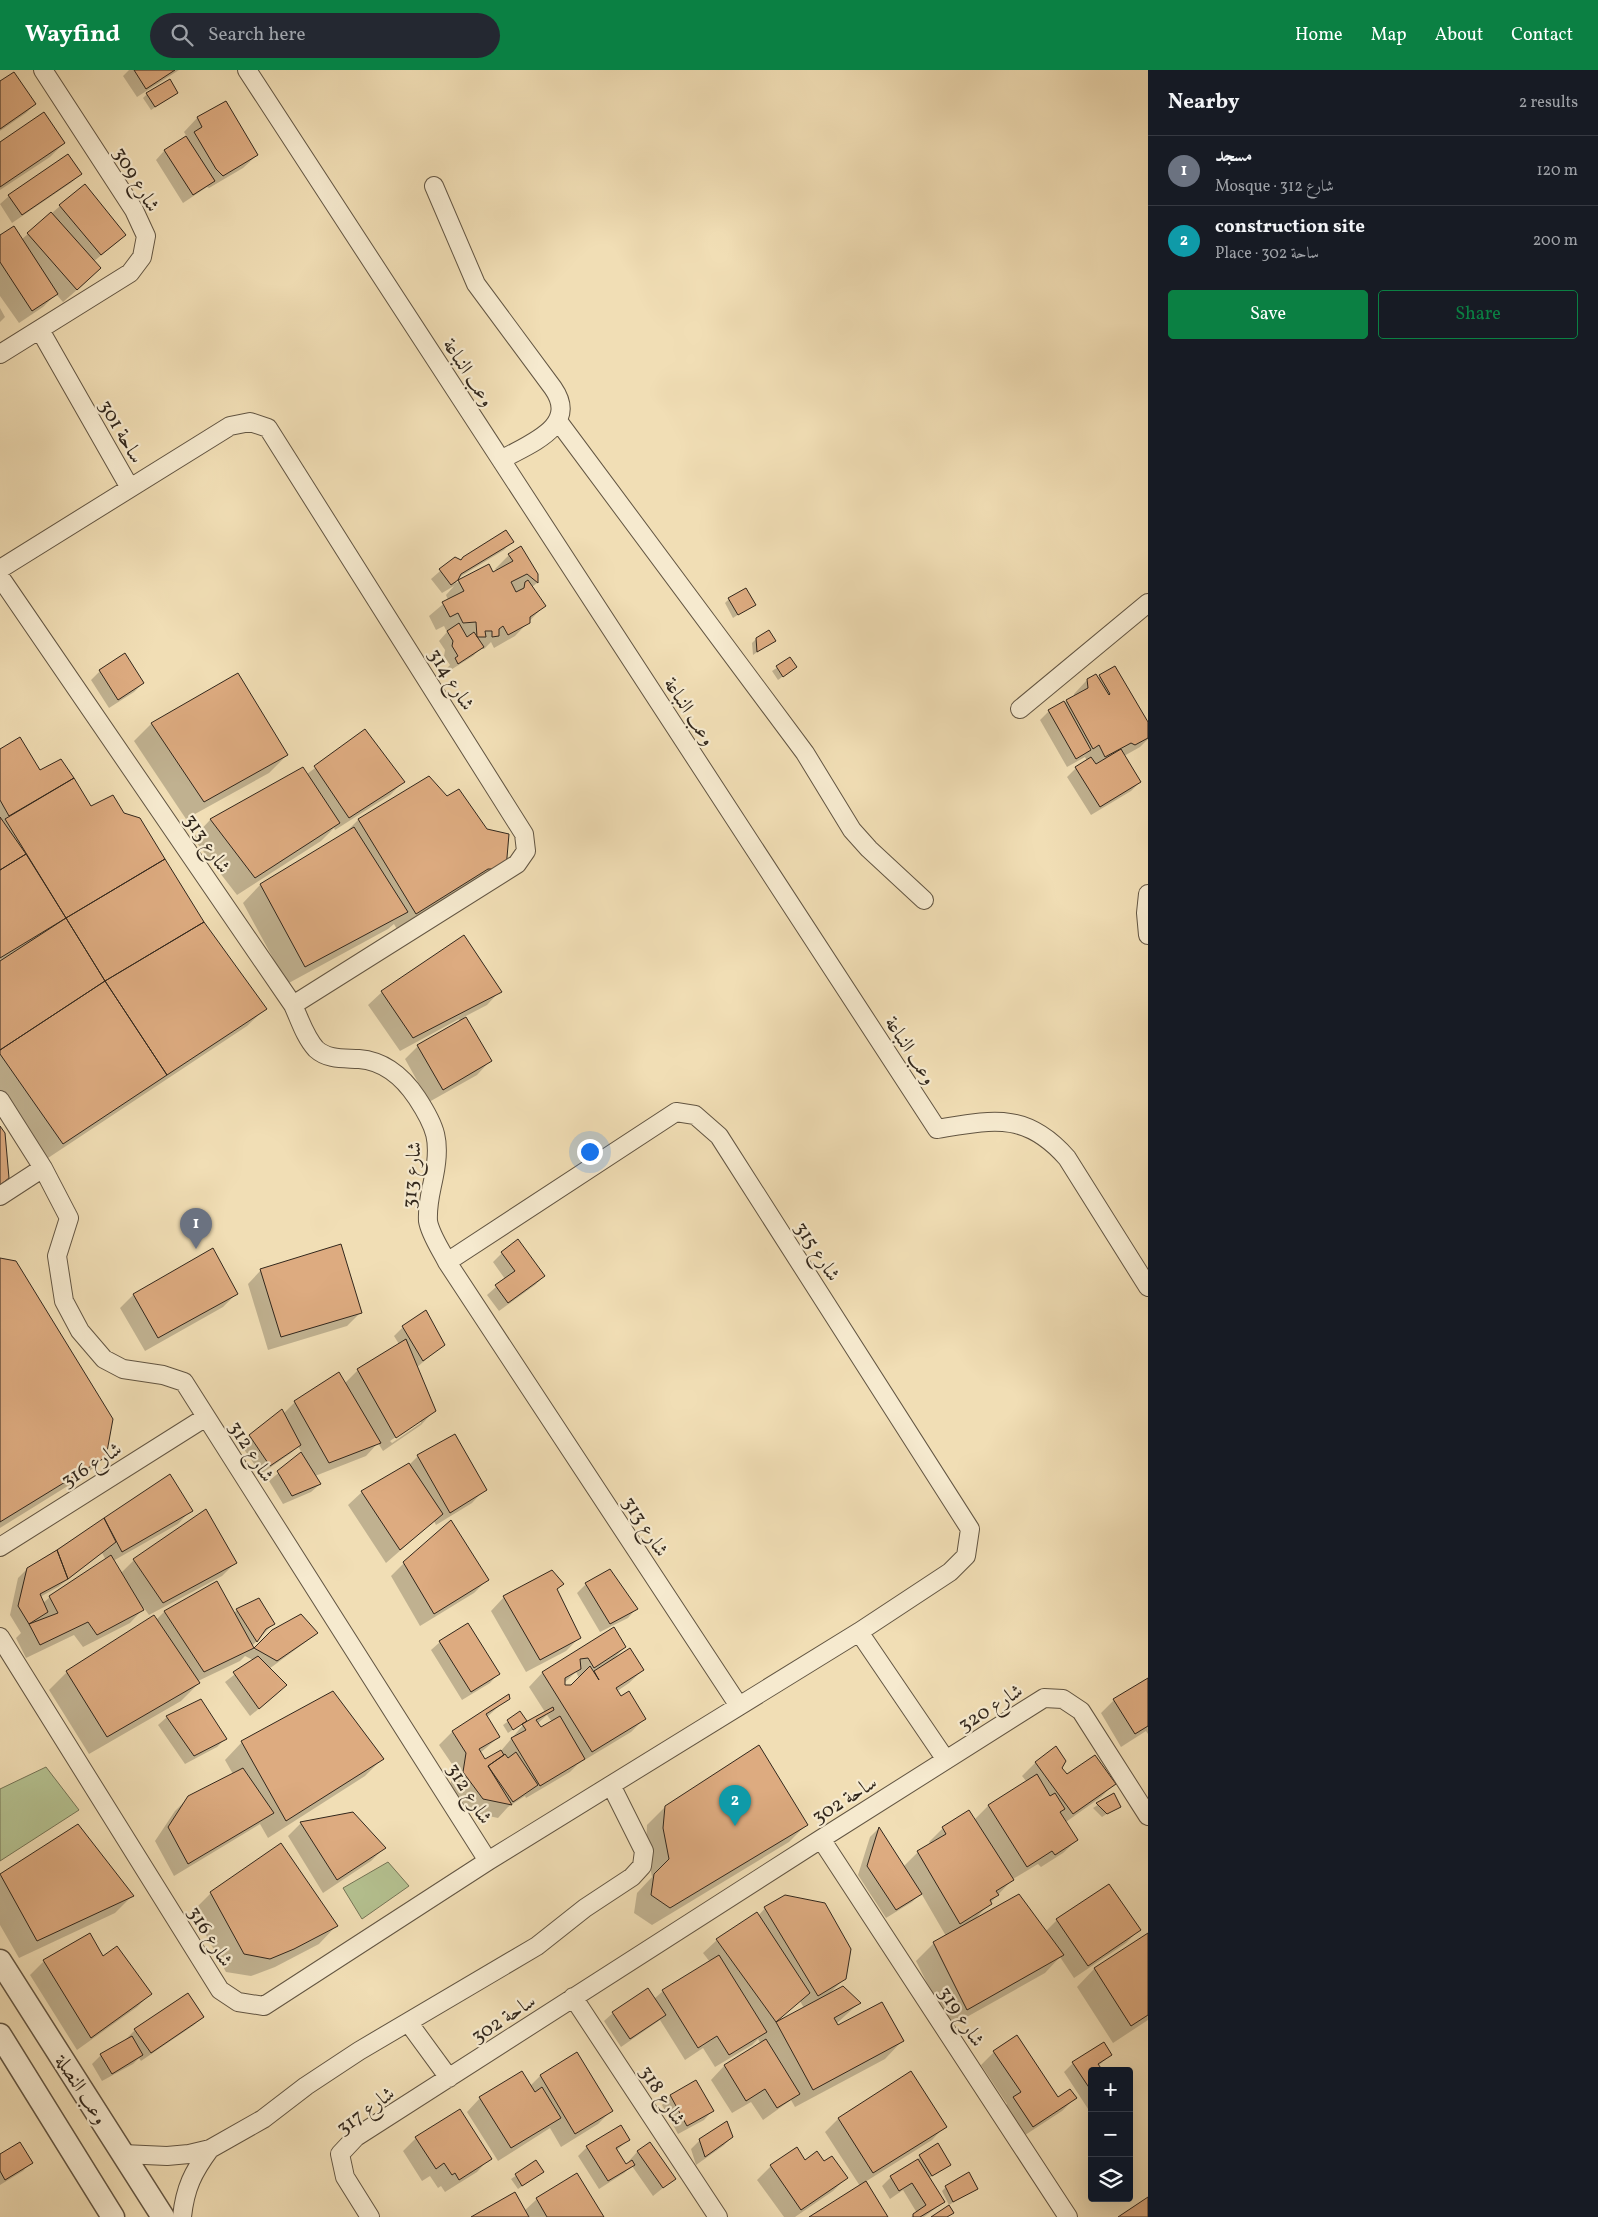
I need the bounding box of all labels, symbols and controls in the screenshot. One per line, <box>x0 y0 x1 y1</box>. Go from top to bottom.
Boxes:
search box <box>150 13 500 58</box>
text: Wayfind <box>25 18 120 52</box>
icon: search <box>168 21 196 49</box>
text: Search here <box>208 22 305 48</box>
text: Home <box>1295 23 1343 48</box>
text: Map <box>1371 23 1407 48</box>
text: About <box>1435 23 1483 48</box>
text: Contact <box>1511 23 1573 48</box>
text: Nearby <box>1168 88 1239 117</box>
text: 2 results <box>1519 92 1578 114</box>
street label: شارع 309 <box>103 142 166 219</box>
text: مسجد <box>1215 143 1252 169</box>
text: 1 <box>1181 160 1187 182</box>
text: 120 m <box>1536 160 1578 182</box>
text: Mosque · شارع 312 <box>1215 176 1334 198</box>
text: construction site <box>1215 214 1365 240</box>
text: 2 <box>1180 230 1188 252</box>
text: 200 m <box>1533 230 1578 252</box>
text: Place · ساحة 302 <box>1215 243 1319 265</box>
button: Save <box>1168 290 1368 339</box>
button: Share <box>1378 290 1578 339</box>
street label: وعب النباعة <box>435 333 500 413</box>
street label: ساحة 301 <box>91 395 150 469</box>
street label: شارع 314 <box>419 644 480 718</box>
street label: وعب النباعة <box>656 672 721 752</box>
street label: شارع 313 <box>174 809 237 881</box>
street label: وعب النباعة <box>877 1011 942 1091</box>
your location <box>577 1139 603 1165</box>
street label: شارع 313 <box>396 1141 432 1210</box>
pin: 1 <box>180 1208 212 1249</box>
street label: شارع 315 <box>785 1217 846 1289</box>
street label: شارع 312 <box>219 1416 280 1489</box>
street label: شارع 316 <box>56 1436 129 1497</box>
street label: شارع 313 <box>613 1491 674 1564</box>
street label: شارع 320 <box>953 1678 1030 1741</box>
street label: شارع 312 <box>437 1758 498 1831</box>
street label: ساحة 302 <box>807 1770 883 1832</box>
pin: 2 <box>719 1785 751 1826</box>
street label: شارع 316 <box>178 1901 239 1974</box>
street label: شارع 319 <box>929 1981 990 2054</box>
street label: ساحة 302 <box>466 1988 542 2051</box>
street label: وعب النصلة <box>47 2049 113 2131</box>
street label: شارع 318 <box>630 2060 691 2133</box>
map controls <box>1088 2067 1133 2202</box>
button: + <box>1088 2067 1133 2112</box>
street label: شارع 317 <box>331 2081 402 2144</box>
button: − <box>1088 2112 1133 2157</box>
button: layers <box>1088 2157 1133 2202</box>

